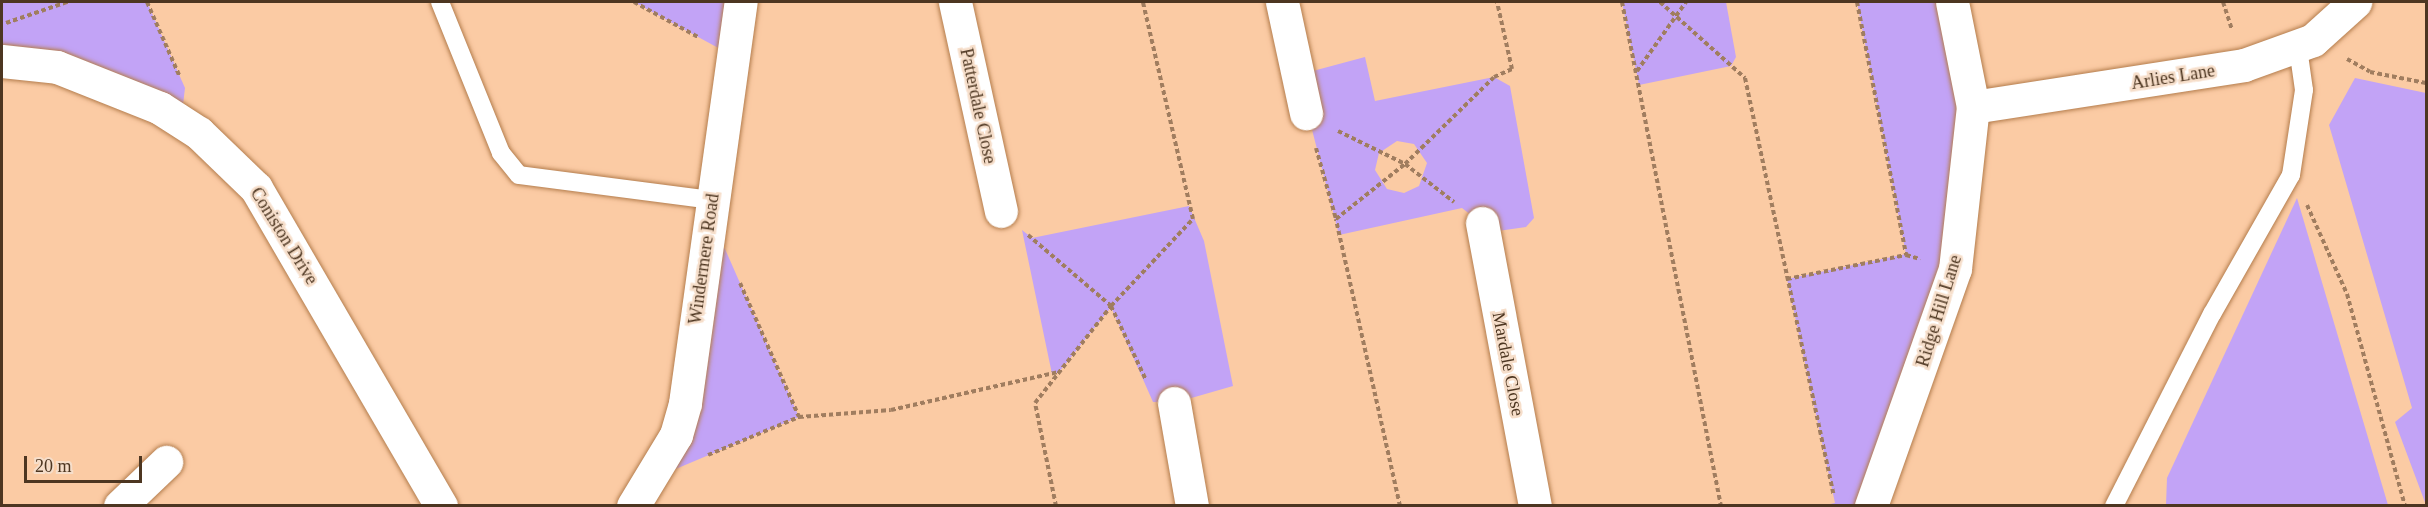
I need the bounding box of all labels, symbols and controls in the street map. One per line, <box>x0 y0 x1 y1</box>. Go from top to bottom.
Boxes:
street label: Patterdale Close <box>955 46 1001 166</box>
street label: Arlies Lane <box>2130 60 2216 94</box>
street label: Coniston Drive <box>246 183 322 289</box>
street label: Windermere Road <box>684 192 724 326</box>
street label: Ridge Hill Lane <box>1912 252 1966 370</box>
street label: Mardale Close <box>1487 310 1529 418</box>
scale bar <box>27 444 146 482</box>
text: 20 m <box>35 456 72 476</box>

